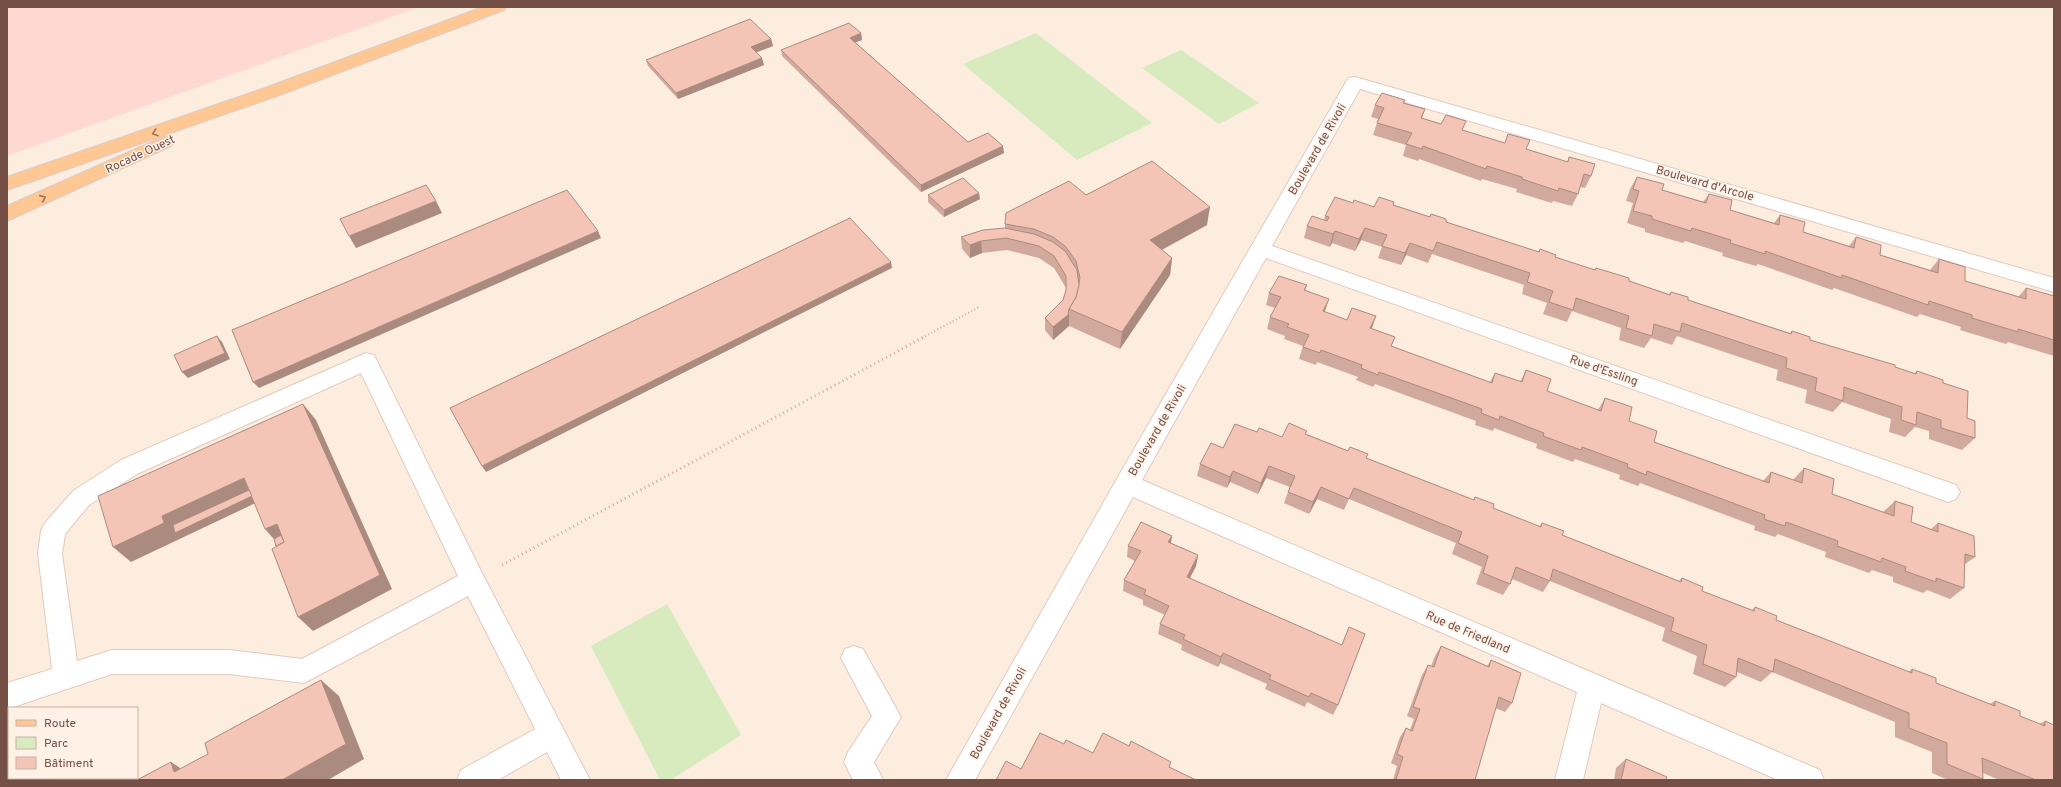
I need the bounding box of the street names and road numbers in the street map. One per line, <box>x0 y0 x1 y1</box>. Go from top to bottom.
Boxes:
street label: Boulevard de Rivoli <box>1285 101 1351 198</box>
street label: Rocade Ouest <box>103 132 178 178</box>
street label: Boulevard d'Arcole <box>1654 162 1756 206</box>
street label: Rue d'Essling <box>1567 352 1640 390</box>
street label: Boulevard de Rivoli <box>1125 382 1191 479</box>
street label: Rue de Friedland <box>1423 608 1512 658</box>
street label: Boulevard de Rivoli <box>967 665 1031 762</box>

